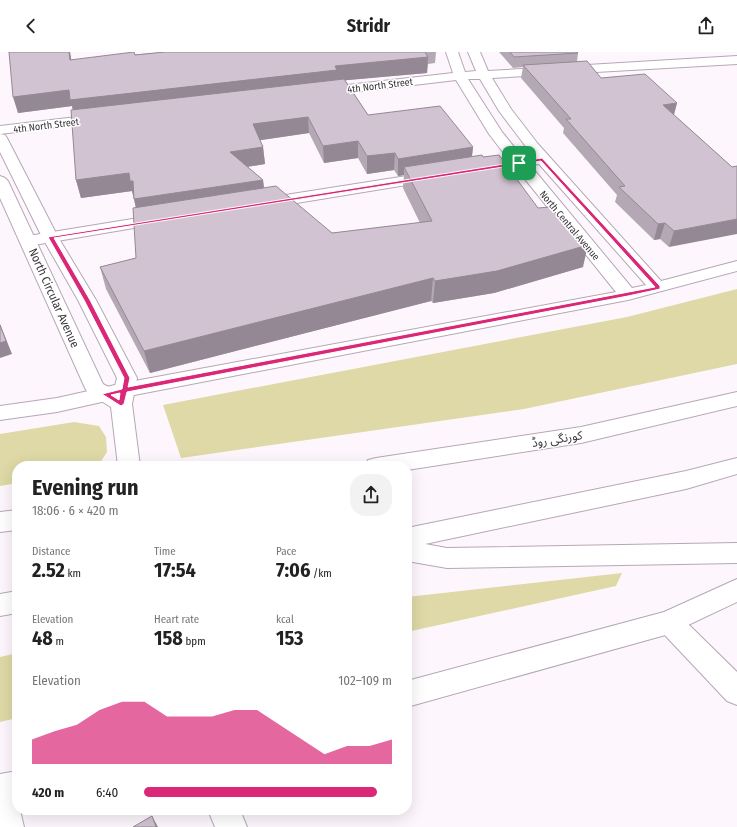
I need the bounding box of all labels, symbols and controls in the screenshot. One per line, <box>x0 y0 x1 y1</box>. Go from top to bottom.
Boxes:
icon: back <box>20 15 42 37</box>
text: Stridr <box>347 15 390 37</box>
icon: share <box>695 15 717 37</box>
street label: 4th North Street <box>347 76 414 96</box>
street label: 4th North Street <box>13 116 80 136</box>
pin <box>502 146 536 180</box>
icon: arrive <box>508 152 530 174</box>
street label: North Central Avenue <box>537 188 602 263</box>
street label: North Circular Avenue <box>26 246 82 350</box>
street label: کورنگی روڈ <box>531 428 584 450</box>
text: Evening run <box>32 474 139 501</box>
button: share <box>350 474 392 516</box>
text: 18:06 · 6 × 420 m <box>32 503 119 518</box>
text: Distance <box>32 545 71 558</box>
text: Time <box>154 545 176 558</box>
text: Pace <box>276 545 297 558</box>
text: 2.52 <box>32 558 65 582</box>
text: 17:54 <box>154 558 196 582</box>
text: 7:06 <box>276 558 310 582</box>
text: km <box>65 567 81 580</box>
text: /km <box>310 567 332 580</box>
text: Elevation <box>32 613 73 626</box>
text: Heart rate <box>154 613 199 626</box>
text: kcal <box>276 613 294 626</box>
text: 48 <box>32 626 53 650</box>
text: 158 <box>154 626 183 650</box>
text: 153 <box>276 626 304 650</box>
text: m <box>53 635 64 648</box>
text: bpm <box>183 635 206 648</box>
text: Elevation <box>32 673 81 688</box>
text: 102–109 m <box>338 673 392 688</box>
text: 420 m <box>32 785 64 800</box>
text: 6:40 <box>96 785 118 800</box>

